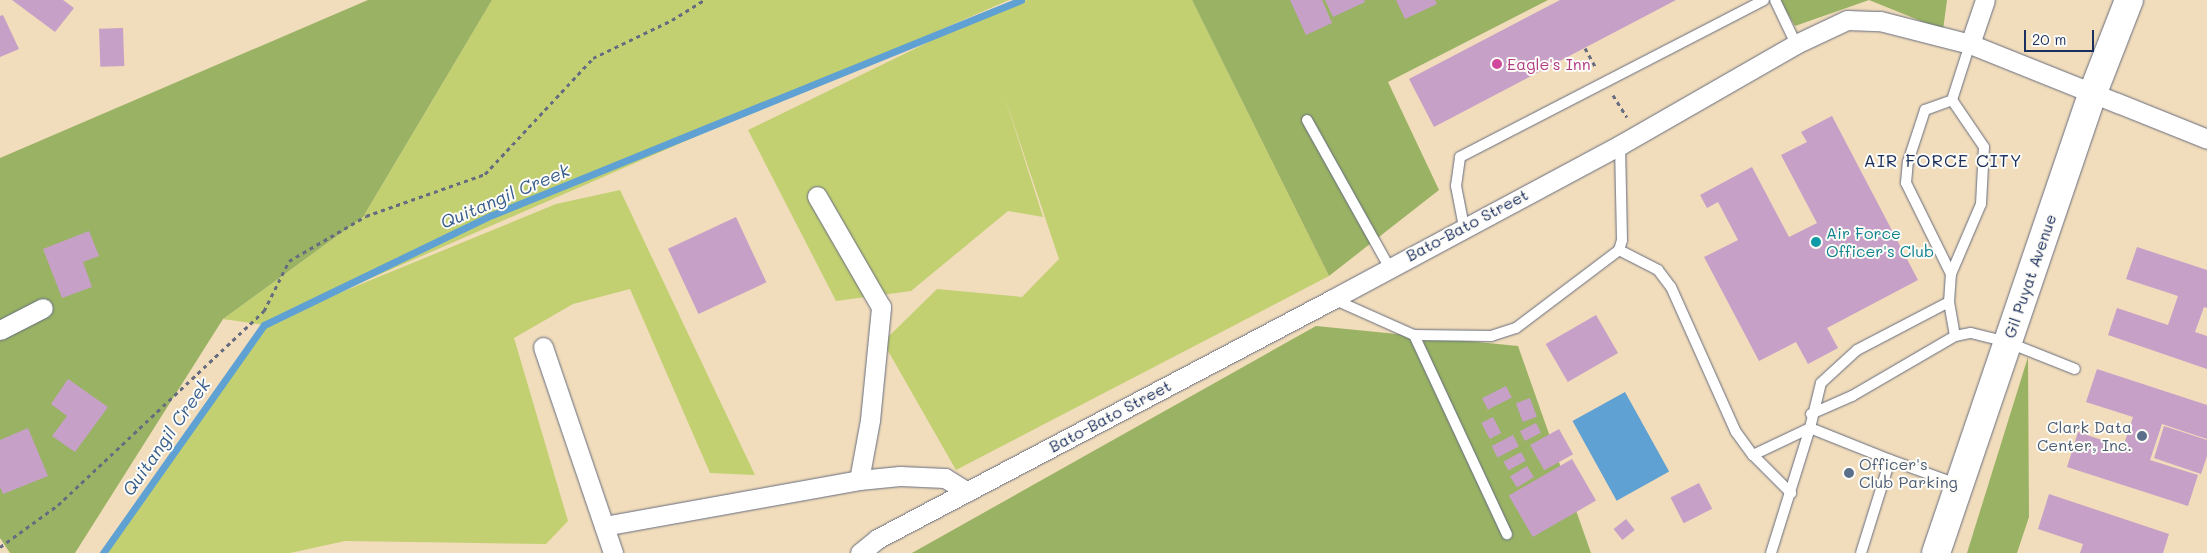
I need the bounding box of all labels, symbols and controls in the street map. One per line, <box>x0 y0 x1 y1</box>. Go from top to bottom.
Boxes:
scale bar <box>2027 20 2097 52</box>
text: 20 m <box>2032 29 2066 49</box>
place label: Eagle's Inn <box>1507 54 1591 74</box>
marker: Eagle's Inn <box>1491 58 1503 70</box>
district label: AIR FORCE CITY <box>1862 149 2024 171</box>
water label: Quitangil Creek <box>437 159 573 233</box>
street label: Bato-Bato Street <box>1403 185 1531 265</box>
street label: Gil Puyat Avenue <box>2000 211 2060 341</box>
place label: Air Force Officer's Club <box>1826 223 1934 261</box>
marker: Air Force Officer's Club <box>1810 236 1822 248</box>
water label: Quitangil Creek <box>117 374 215 500</box>
street label: Bato-Bato Street <box>1046 376 1174 456</box>
place label: Clark Data Center, Inc. <box>2037 417 2132 455</box>
marker: Clark Data Center, Inc. <box>2136 430 2148 442</box>
place label: Officer's Club Parking <box>1859 454 1958 492</box>
marker: Officer's Club Parking <box>1843 467 1855 479</box>

